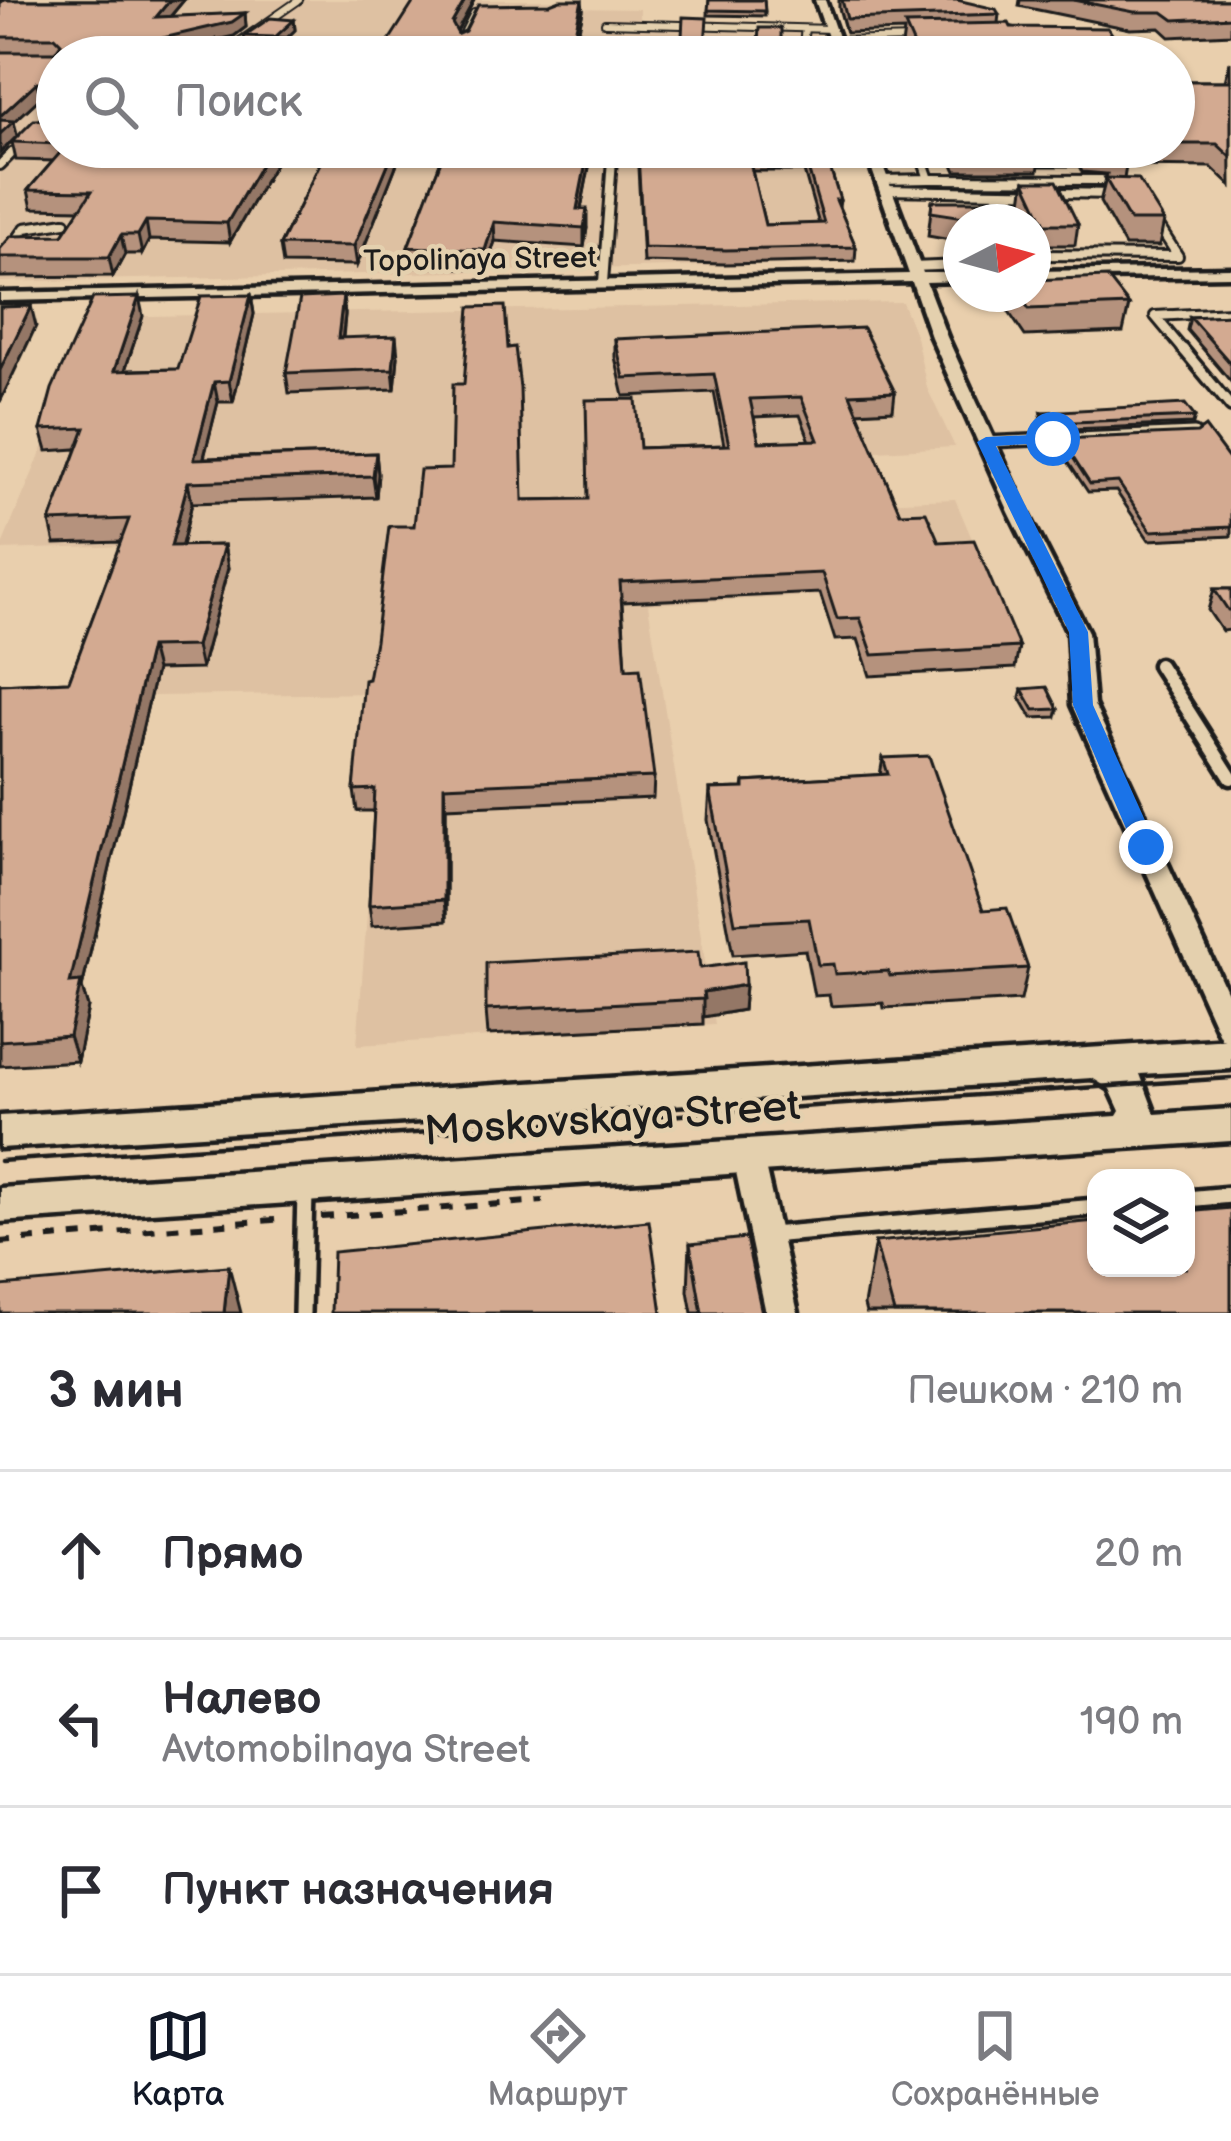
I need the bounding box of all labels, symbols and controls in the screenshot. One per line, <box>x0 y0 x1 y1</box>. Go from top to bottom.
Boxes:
search box <box>36 36 1195 168</box>
icon: search <box>78 69 144 135</box>
text: Поиск <box>174 75 302 130</box>
north arrow <box>943 204 1051 312</box>
street label: Topolinaya Street <box>363 240 597 280</box>
route start <box>1026 412 1080 466</box>
route end <box>1119 820 1173 874</box>
street label: Moskovskaya Street <box>423 1081 802 1158</box>
map controls <box>1087 1169 1195 1277</box>
button: layers <box>1087 1169 1195 1277</box>
text: 3 мин <box>48 1361 184 1422</box>
text: Пешком · 210 m <box>907 1368 1183 1415</box>
icon: ahead <box>48 1522 114 1588</box>
text: Прямо <box>162 1527 303 1582</box>
text: 20 m <box>1094 1531 1183 1578</box>
text: Налево <box>162 1672 321 1727</box>
icon: left <box>48 1690 114 1756</box>
text: 190 m <box>1080 1699 1183 1746</box>
text: Avtomobilnaya Street <box>162 1727 530 1774</box>
icon: arrive <box>48 1858 114 1924</box>
text: Пункт назначения <box>162 1863 554 1918</box>
tab: Карта <box>132 2003 224 2115</box>
tab: Маршрут <box>488 2003 628 2115</box>
tab: Сохранённые <box>891 2003 1099 2115</box>

